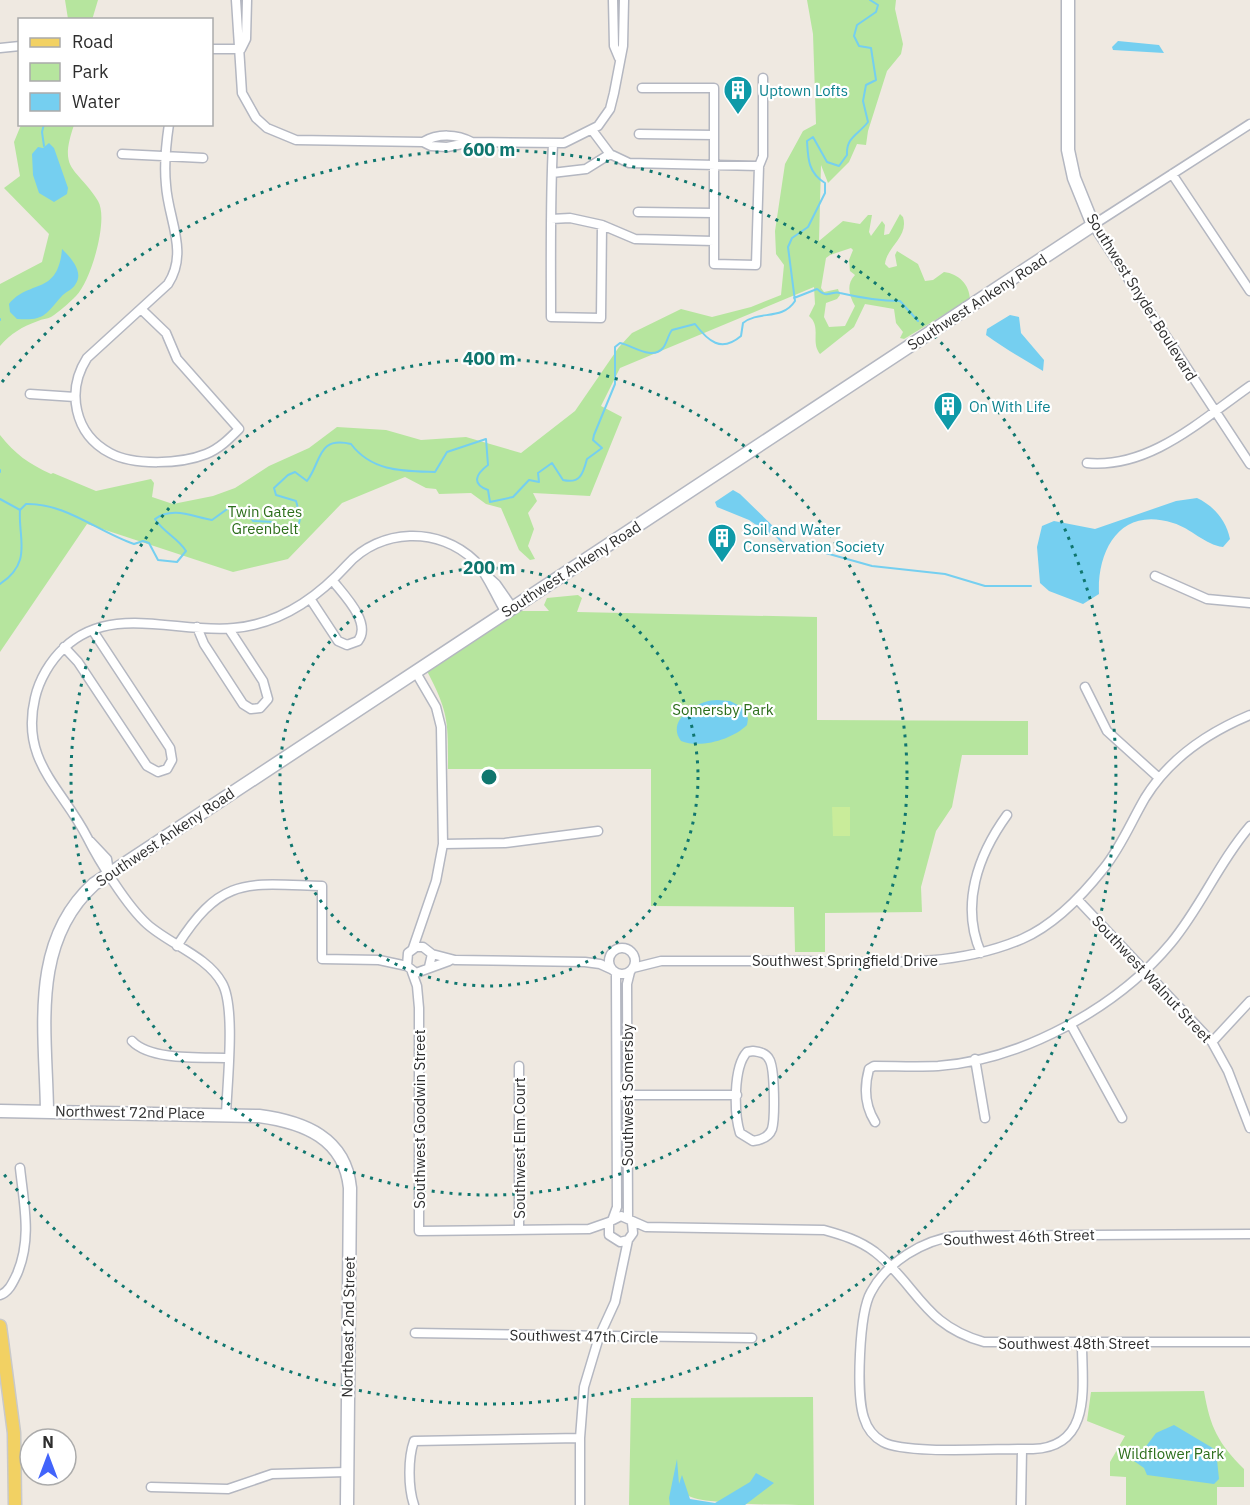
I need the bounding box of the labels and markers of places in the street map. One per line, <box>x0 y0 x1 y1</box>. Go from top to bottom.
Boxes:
building icon: Uptown Lofts <box>722 74 754 116</box>
place label: Uptown Lofts <box>759 81 848 100</box>
building icon: On With Life <box>932 390 964 432</box>
place label: On With Life <box>969 397 1050 416</box>
place label: Soil and Water Conservation Society <box>743 520 885 556</box>
building icon: Soil and Water Conservation Society <box>706 522 738 564</box>
centre of rings <box>479 767 499 787</box>

